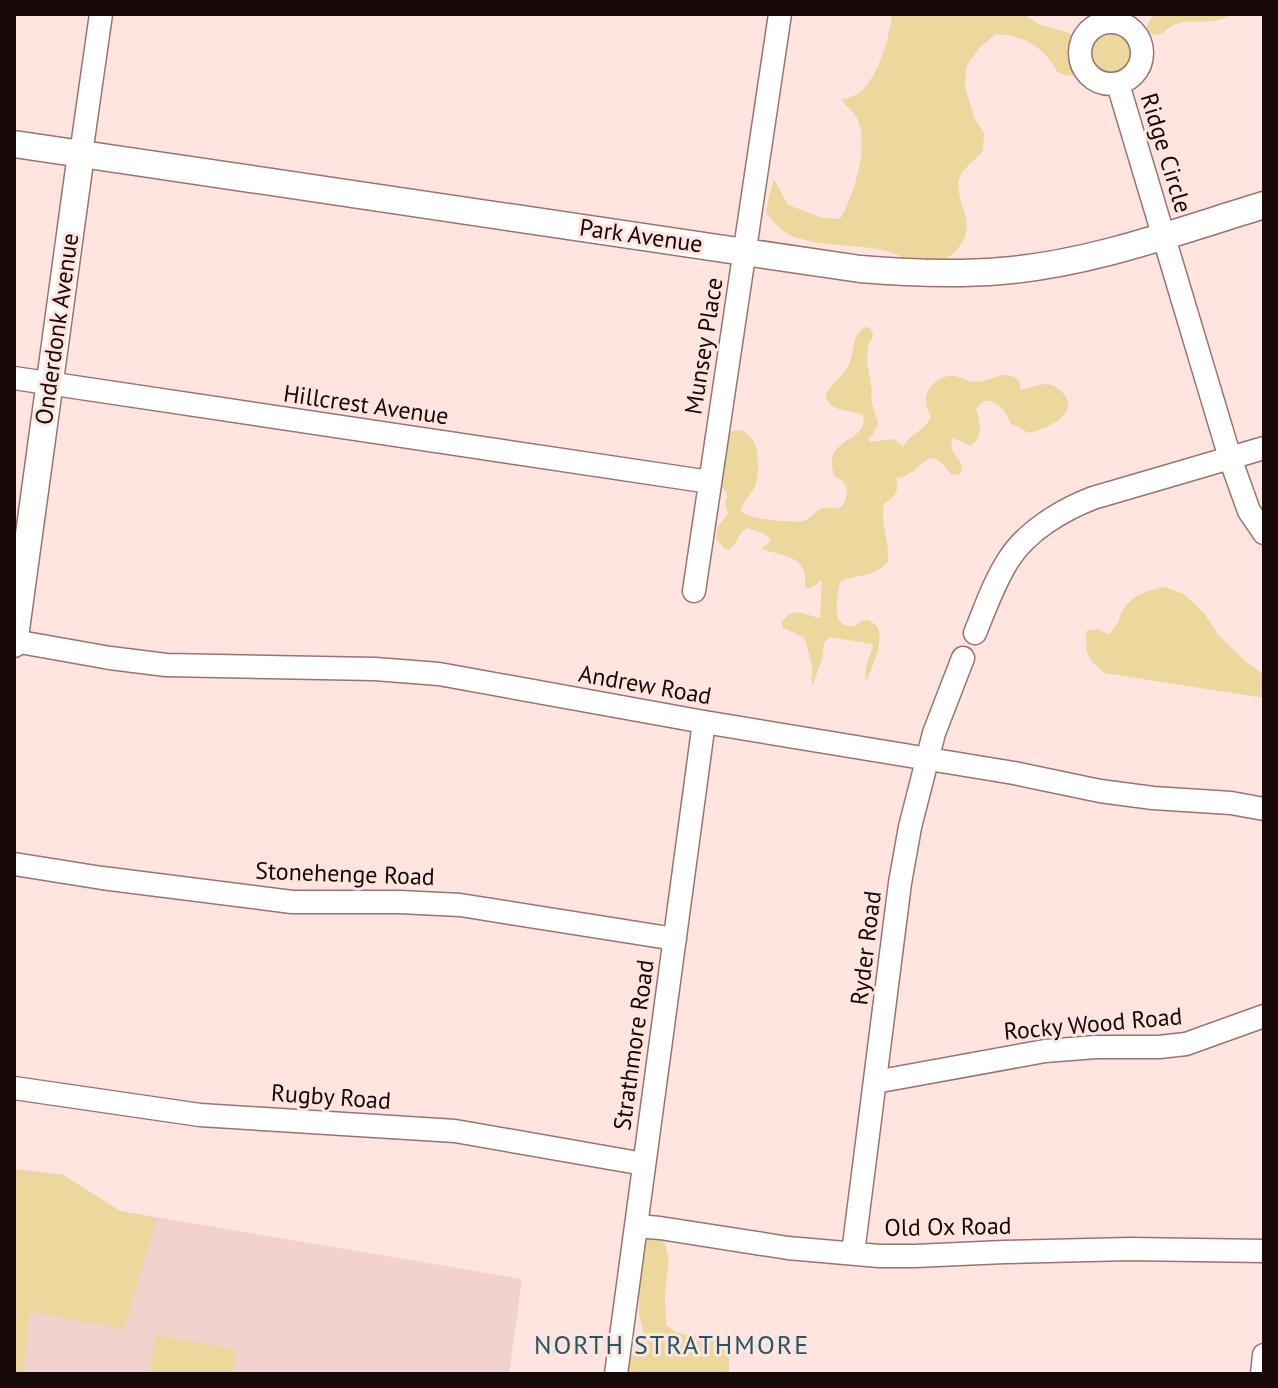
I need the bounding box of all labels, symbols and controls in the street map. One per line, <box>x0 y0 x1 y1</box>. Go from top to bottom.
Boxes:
street label: Ridge Circle <box>1134 89 1199 216</box>
street label: Park Avenue <box>578 212 705 259</box>
street label: Onderdonk Avenue <box>28 231 85 427</box>
street label: Munsey Place <box>677 275 730 417</box>
street label: Hillcrest Avenue <box>281 378 451 431</box>
street label: Andrew Road <box>576 658 714 711</box>
street label: Stonehenge Road <box>255 855 435 892</box>
street label: Ryder Road <box>843 889 888 1007</box>
street label: Strathmore Road <box>606 958 661 1132</box>
street label: Rocky Wood Road <box>1002 1000 1184 1047</box>
street label: Rugby Road <box>270 1077 392 1116</box>
street label: Old Ox Road <box>884 1210 1012 1243</box>
district label: NORTH STRATHMORE <box>534 1328 810 1361</box>

